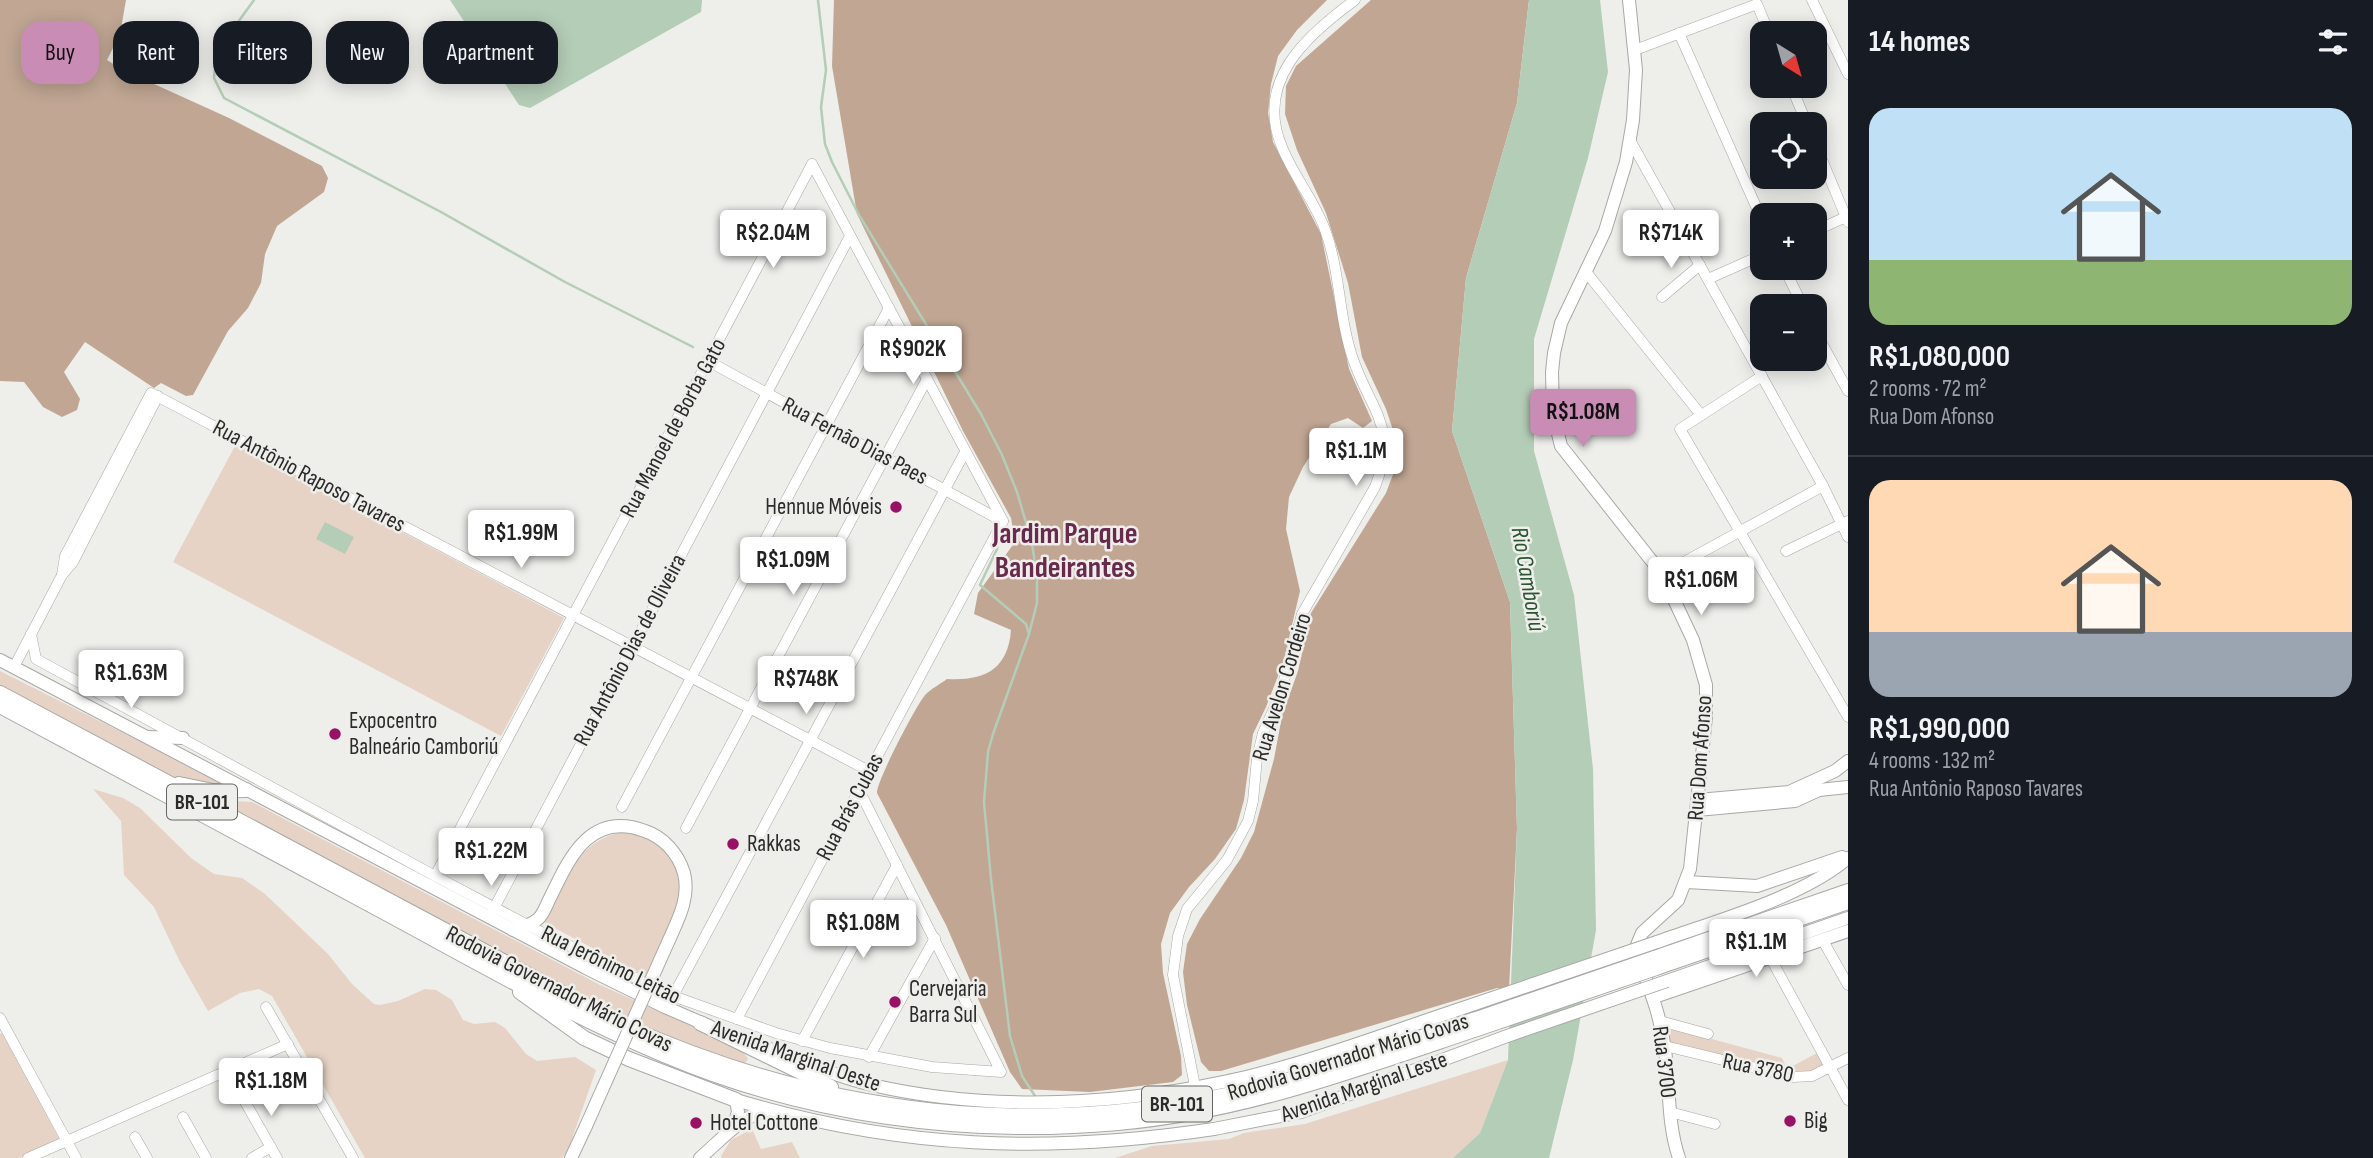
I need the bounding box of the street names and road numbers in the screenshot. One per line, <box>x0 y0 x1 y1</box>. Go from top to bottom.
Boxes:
street label: Rua Manoel de Borba Gato <box>614 333 732 523</box>
street label: Rua Fernão Dias Paes <box>777 391 933 491</box>
street label: Rua Antônio Raposo Tavares <box>208 413 410 539</box>
street label: Rua Antônio Dias de Oliveira <box>568 549 692 751</box>
street label: Rua Avelon Cordeiro <box>1246 610 1318 764</box>
street label: Rua Dom Afonso <box>1682 695 1718 821</box>
street label: Rua Brás Cubas <box>810 749 890 865</box>
road number: BR-101 <box>167 784 237 820</box>
street label: Rua Jerônimo Leitão <box>537 919 685 1011</box>
street label: Rodovia Governador Mário Covas <box>441 920 677 1058</box>
street label: Rodovia Governador Mário Covas <box>1224 1007 1472 1107</box>
street label: Avenida Marginal Oeste <box>707 1014 884 1098</box>
street label: Rua 3700 <box>1646 1025 1682 1099</box>
street label: Avenida Marginal Leste <box>1276 1045 1451 1129</box>
street label: Rua 3780 <box>1720 1047 1796 1089</box>
road number: BR-101 <box>1142 1086 1212 1122</box>

